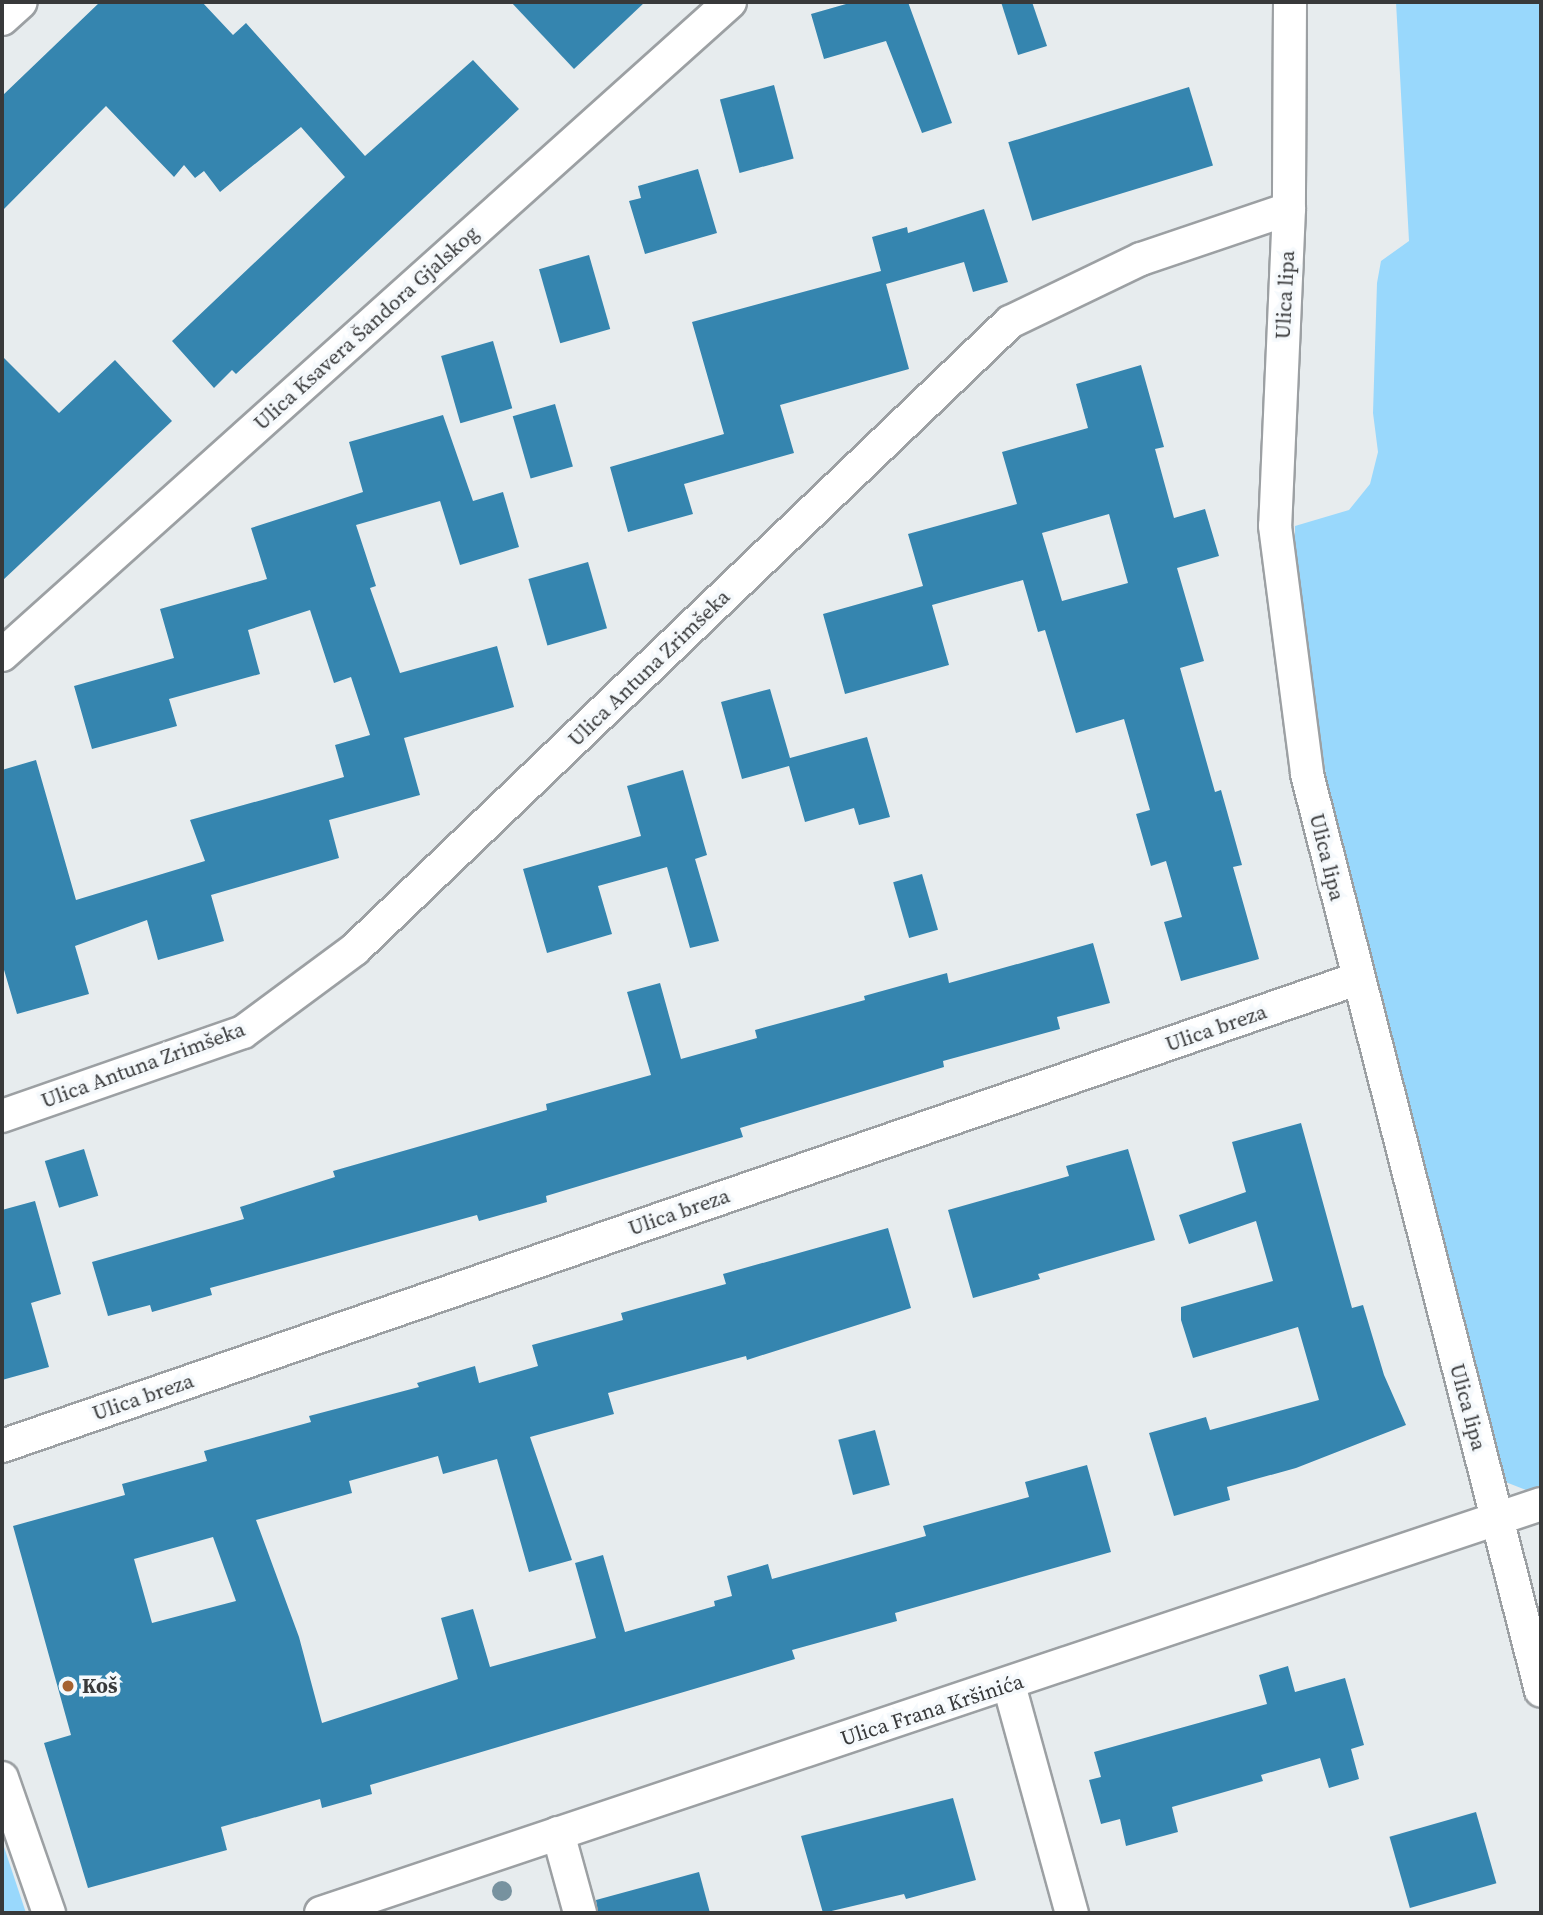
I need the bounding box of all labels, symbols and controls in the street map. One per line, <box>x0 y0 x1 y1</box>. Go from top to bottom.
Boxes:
street label: Ulica Ksavera Šandora Gjalskog <box>249 220 483 436</box>
street label: Ulica lipa <box>1270 250 1300 340</box>
street label: Ulica Antuna Zrimšeka <box>563 584 735 752</box>
street label: Ulica lipa <box>1304 811 1350 903</box>
street label: Ulica breza <box>1162 999 1270 1057</box>
street label: Ulica Antuna Zrimšeka <box>38 1016 248 1114</box>
street label: Ulica breza <box>625 1183 733 1241</box>
street label: Ulica lipa <box>1444 1361 1492 1453</box>
street label: Ulica breza <box>89 1368 197 1426</box>
street label: Ulica Frana Kršinića <box>837 1669 1027 1751</box>
place label: Koš <box>82 1673 117 1699</box>
marker: Koš <box>60 1678 76 1694</box>

